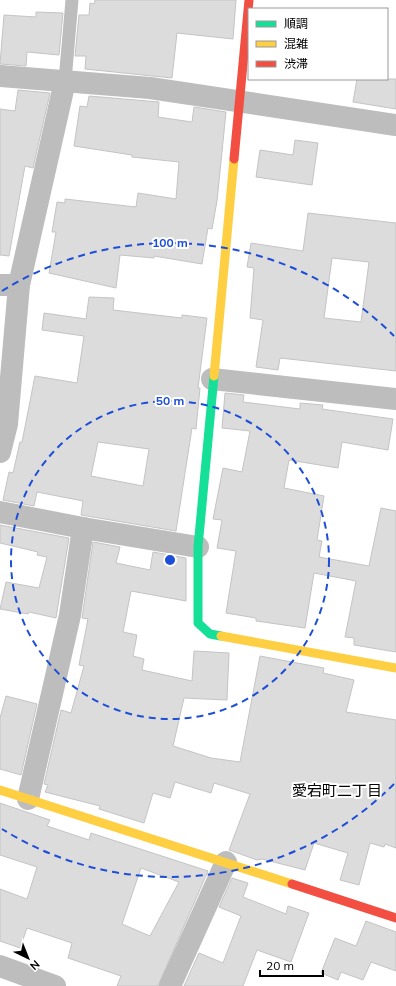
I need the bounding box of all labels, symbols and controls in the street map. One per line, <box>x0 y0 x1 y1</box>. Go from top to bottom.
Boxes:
legend <box>248 8 388 80</box>
text: 順調 <box>284 16 308 31</box>
text: 混雑 <box>284 36 308 51</box>
text: 渋滞 <box>284 56 308 71</box>
text: 100 m <box>152 235 188 250</box>
text: 50 m <box>156 393 184 408</box>
centre of rings <box>163 553 177 567</box>
district label: 愛宕町二丁目 <box>292 781 382 800</box>
north arrow <box>8 938 48 978</box>
scale bar <box>260 952 323 978</box>
text: N <box>27 957 43 973</box>
text: 20 m <box>266 958 294 973</box>

